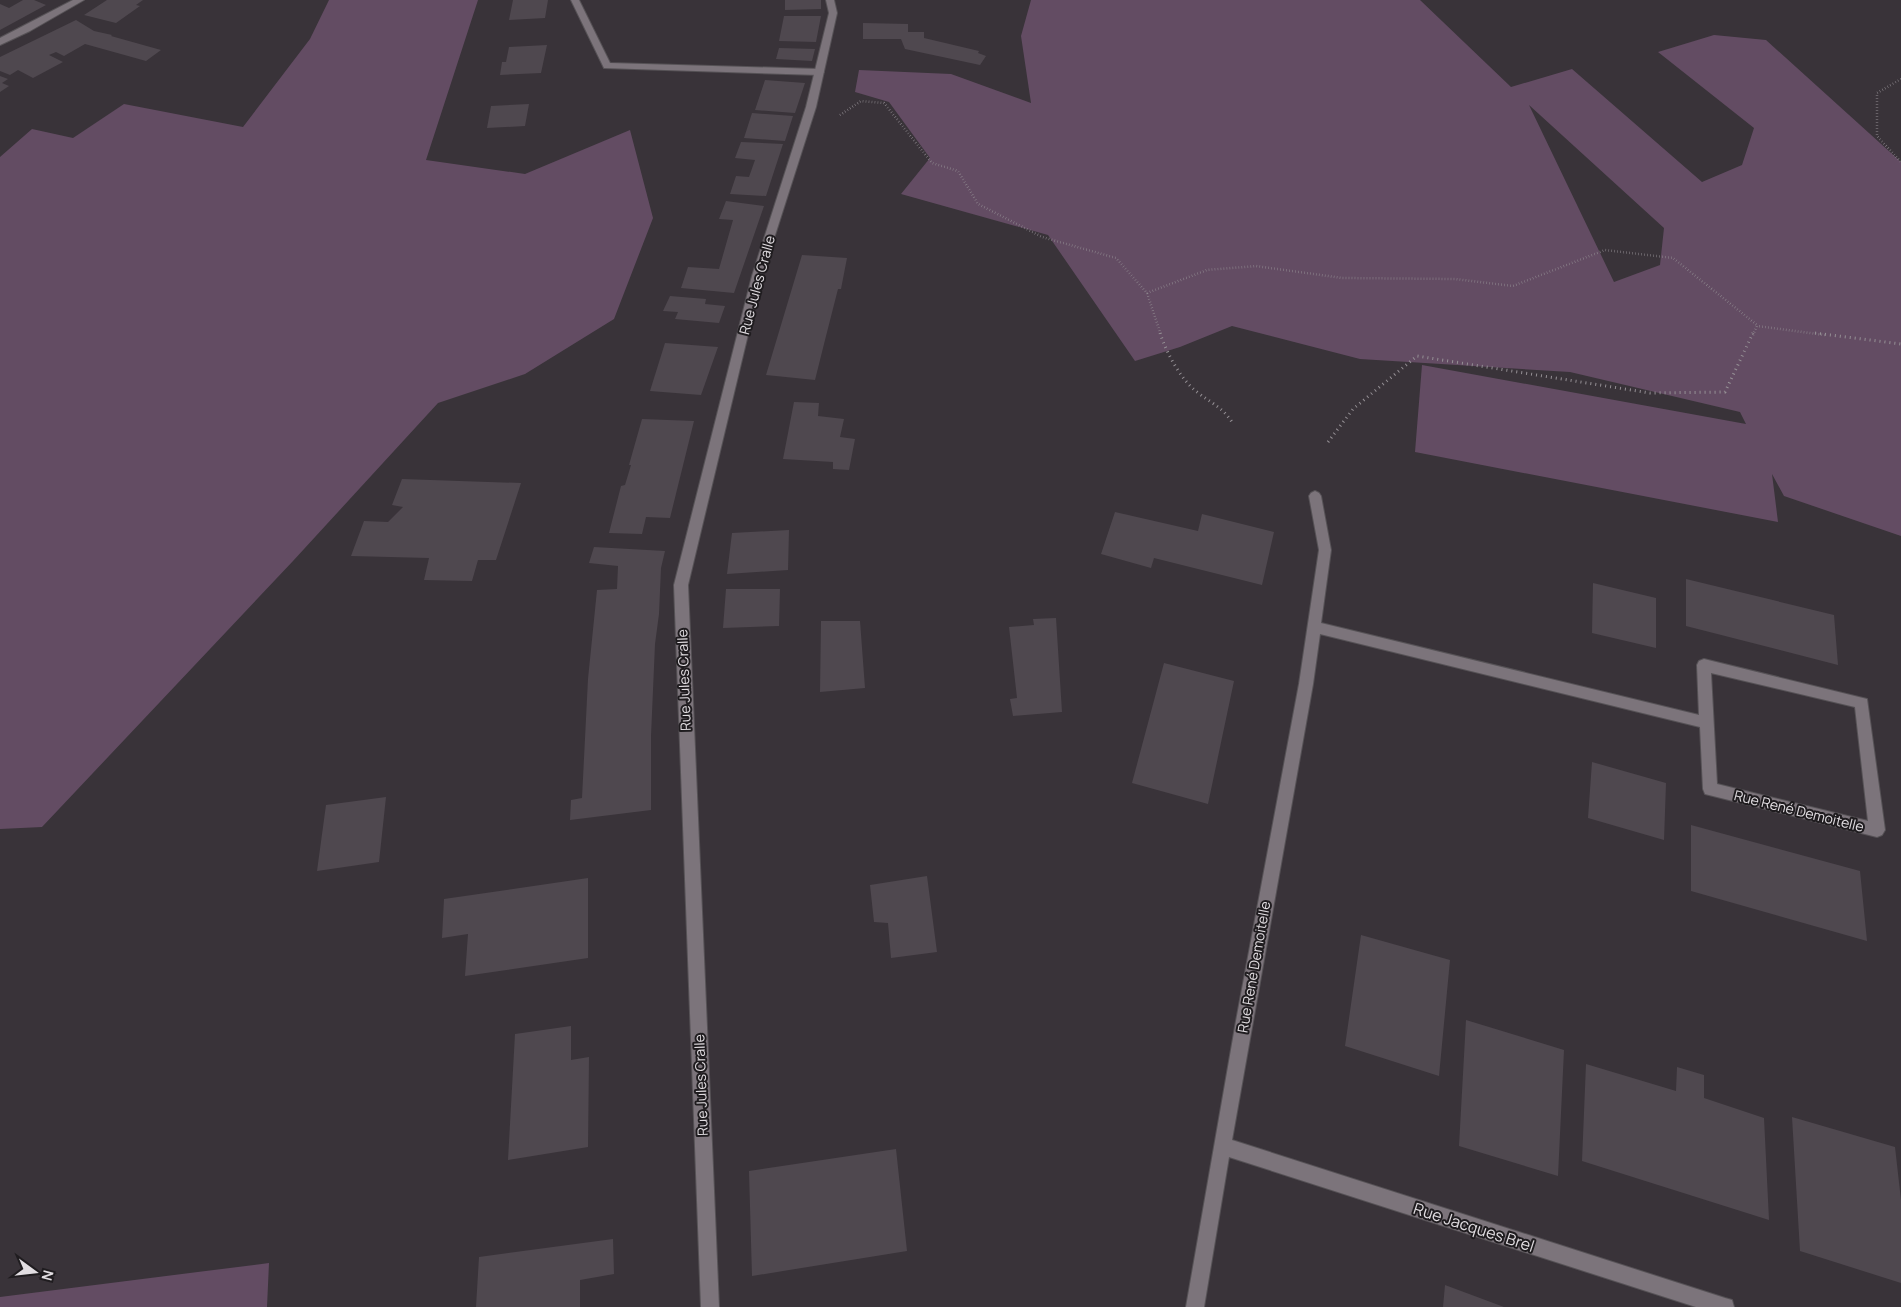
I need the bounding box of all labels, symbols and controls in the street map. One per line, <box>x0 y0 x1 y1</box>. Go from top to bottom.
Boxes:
street label: Rue Jules Cralle <box>734 233 779 337</box>
street label: Rue Jules Cralle <box>672 629 695 731</box>
street label: Rue René Demoitelle <box>1732 785 1866 836</box>
street label: Rue René Demoitelle <box>1233 900 1274 1034</box>
street label: Rue Jules Cralle <box>689 1034 712 1136</box>
street label: Rue Jacques Brel <box>1411 1197 1537 1257</box>
north arrow <box>10 1247 60 1297</box>
text: N <box>38 1268 59 1283</box>

